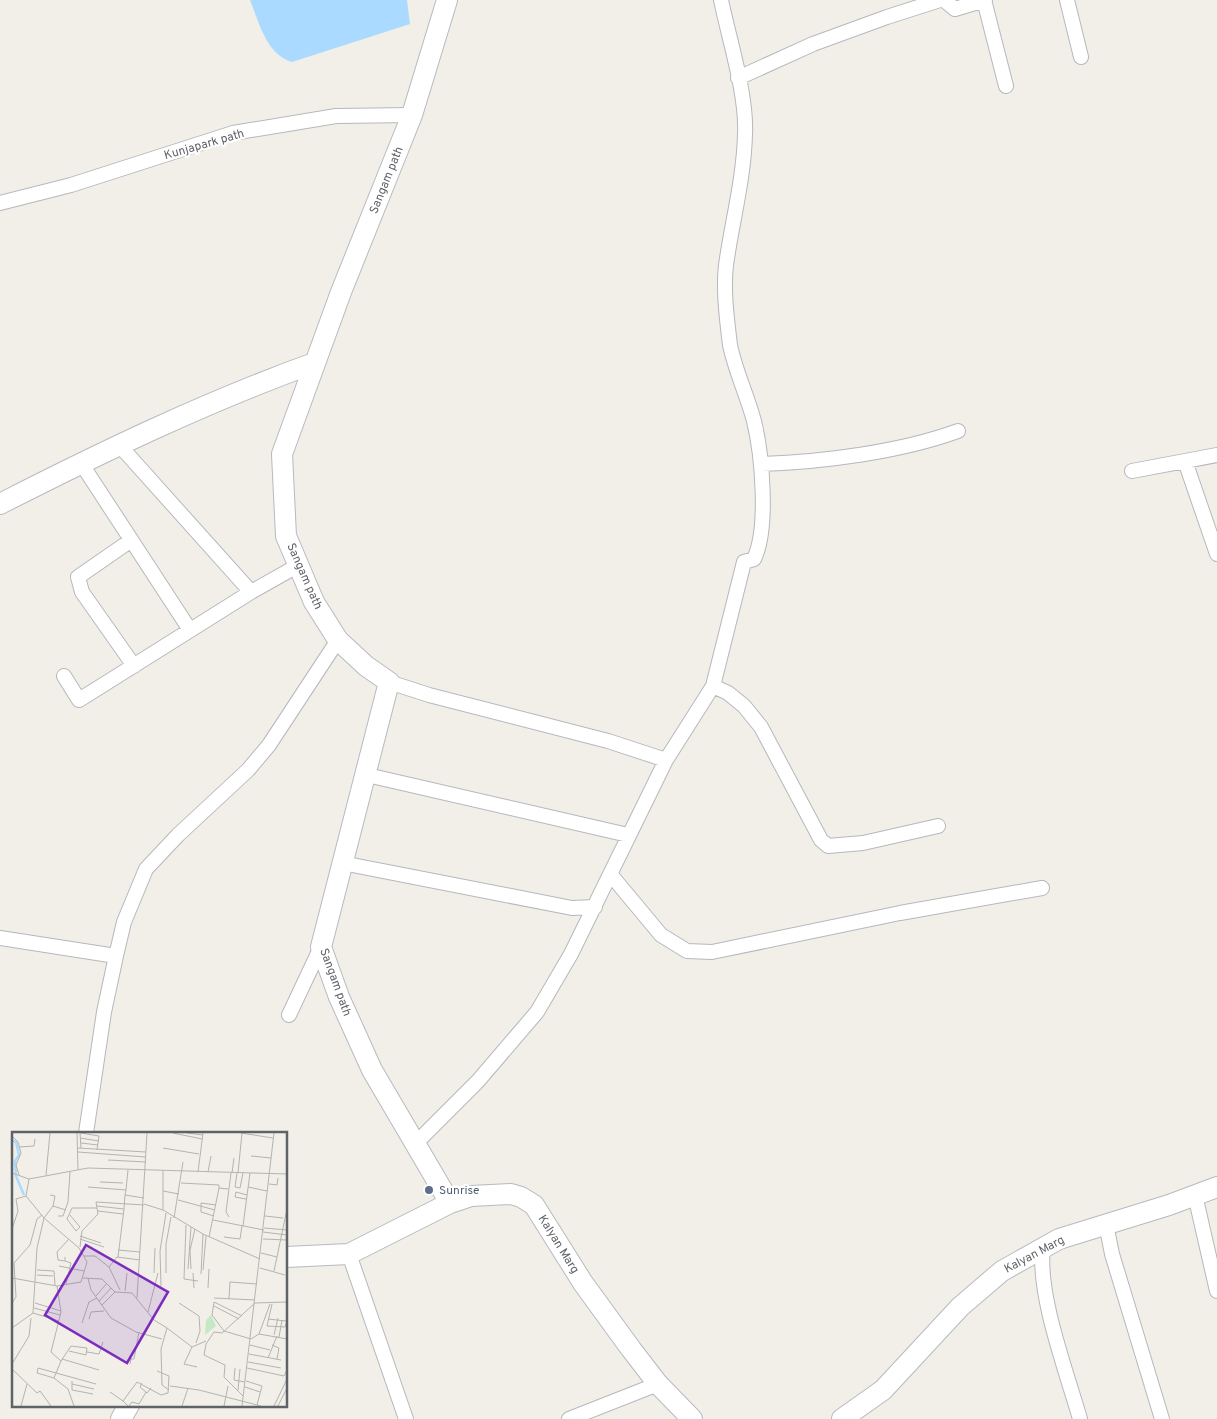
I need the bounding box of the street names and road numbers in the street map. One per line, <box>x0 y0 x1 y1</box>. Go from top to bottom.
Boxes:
street label: Kunjapark path <box>162 126 246 164</box>
street label: Sangam path <box>366 144 408 216</box>
street label: Sangam path <box>282 541 326 612</box>
street label: Sangam path <box>315 946 355 1018</box>
street label: Kalyan Marg <box>534 1212 582 1277</box>
street label: Kalyan Marg <box>1001 1232 1067 1277</box>

